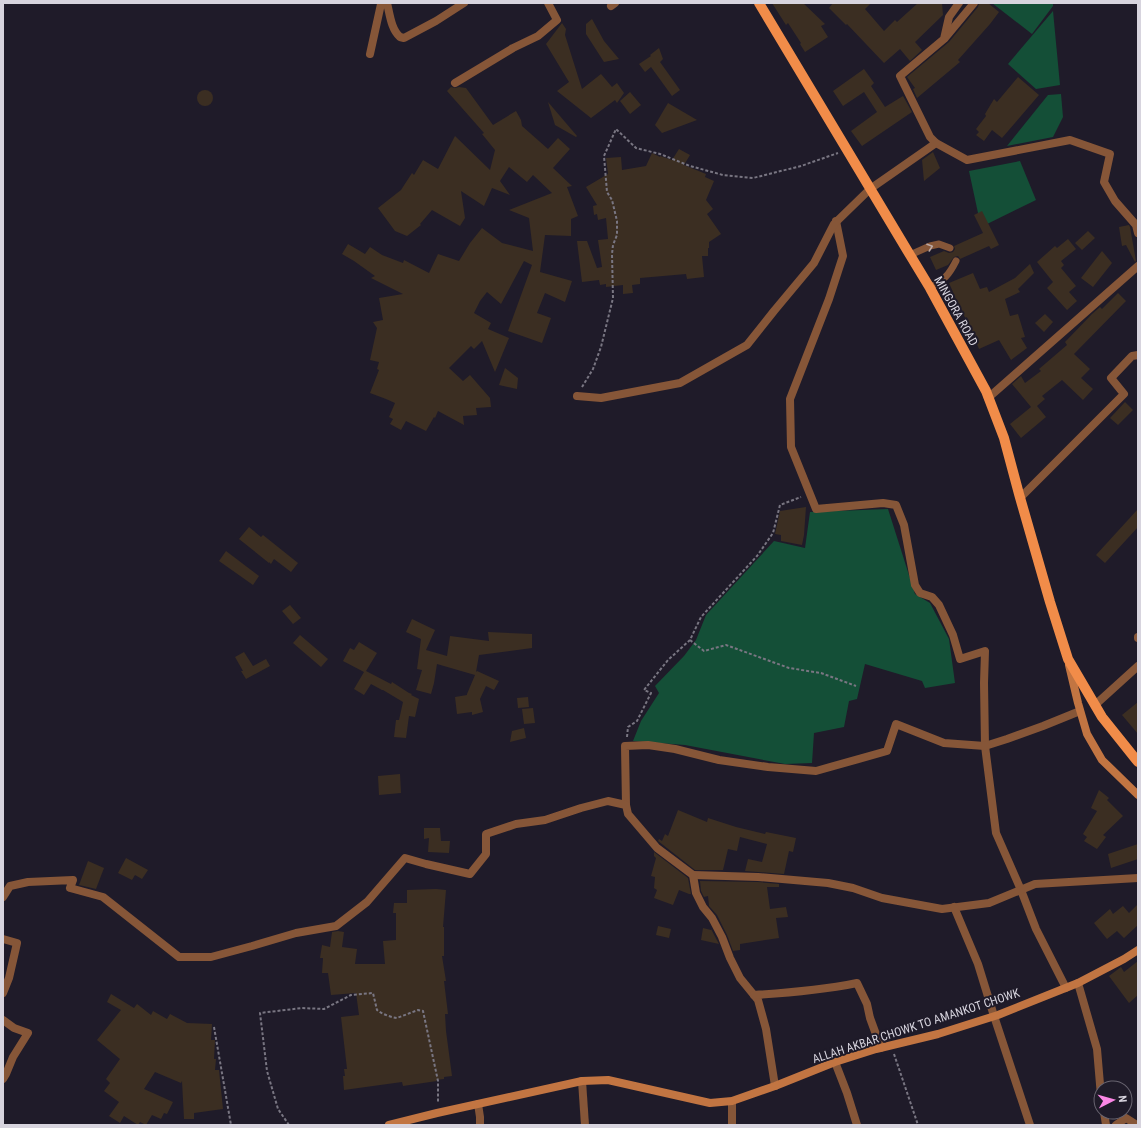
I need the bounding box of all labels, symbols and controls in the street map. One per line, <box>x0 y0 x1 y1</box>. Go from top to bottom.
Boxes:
one-way arrow <box>926 243 933 252</box>
street label: MINGORA ROAD <box>931 274 981 348</box>
street label: ALLAH AKBAR CHOWK TO AMANKOT CHOWK <box>811 986 1022 1066</box>
north arrow <box>1093 1080 1133 1120</box>
text: N <box>1116 1095 1129 1103</box>

